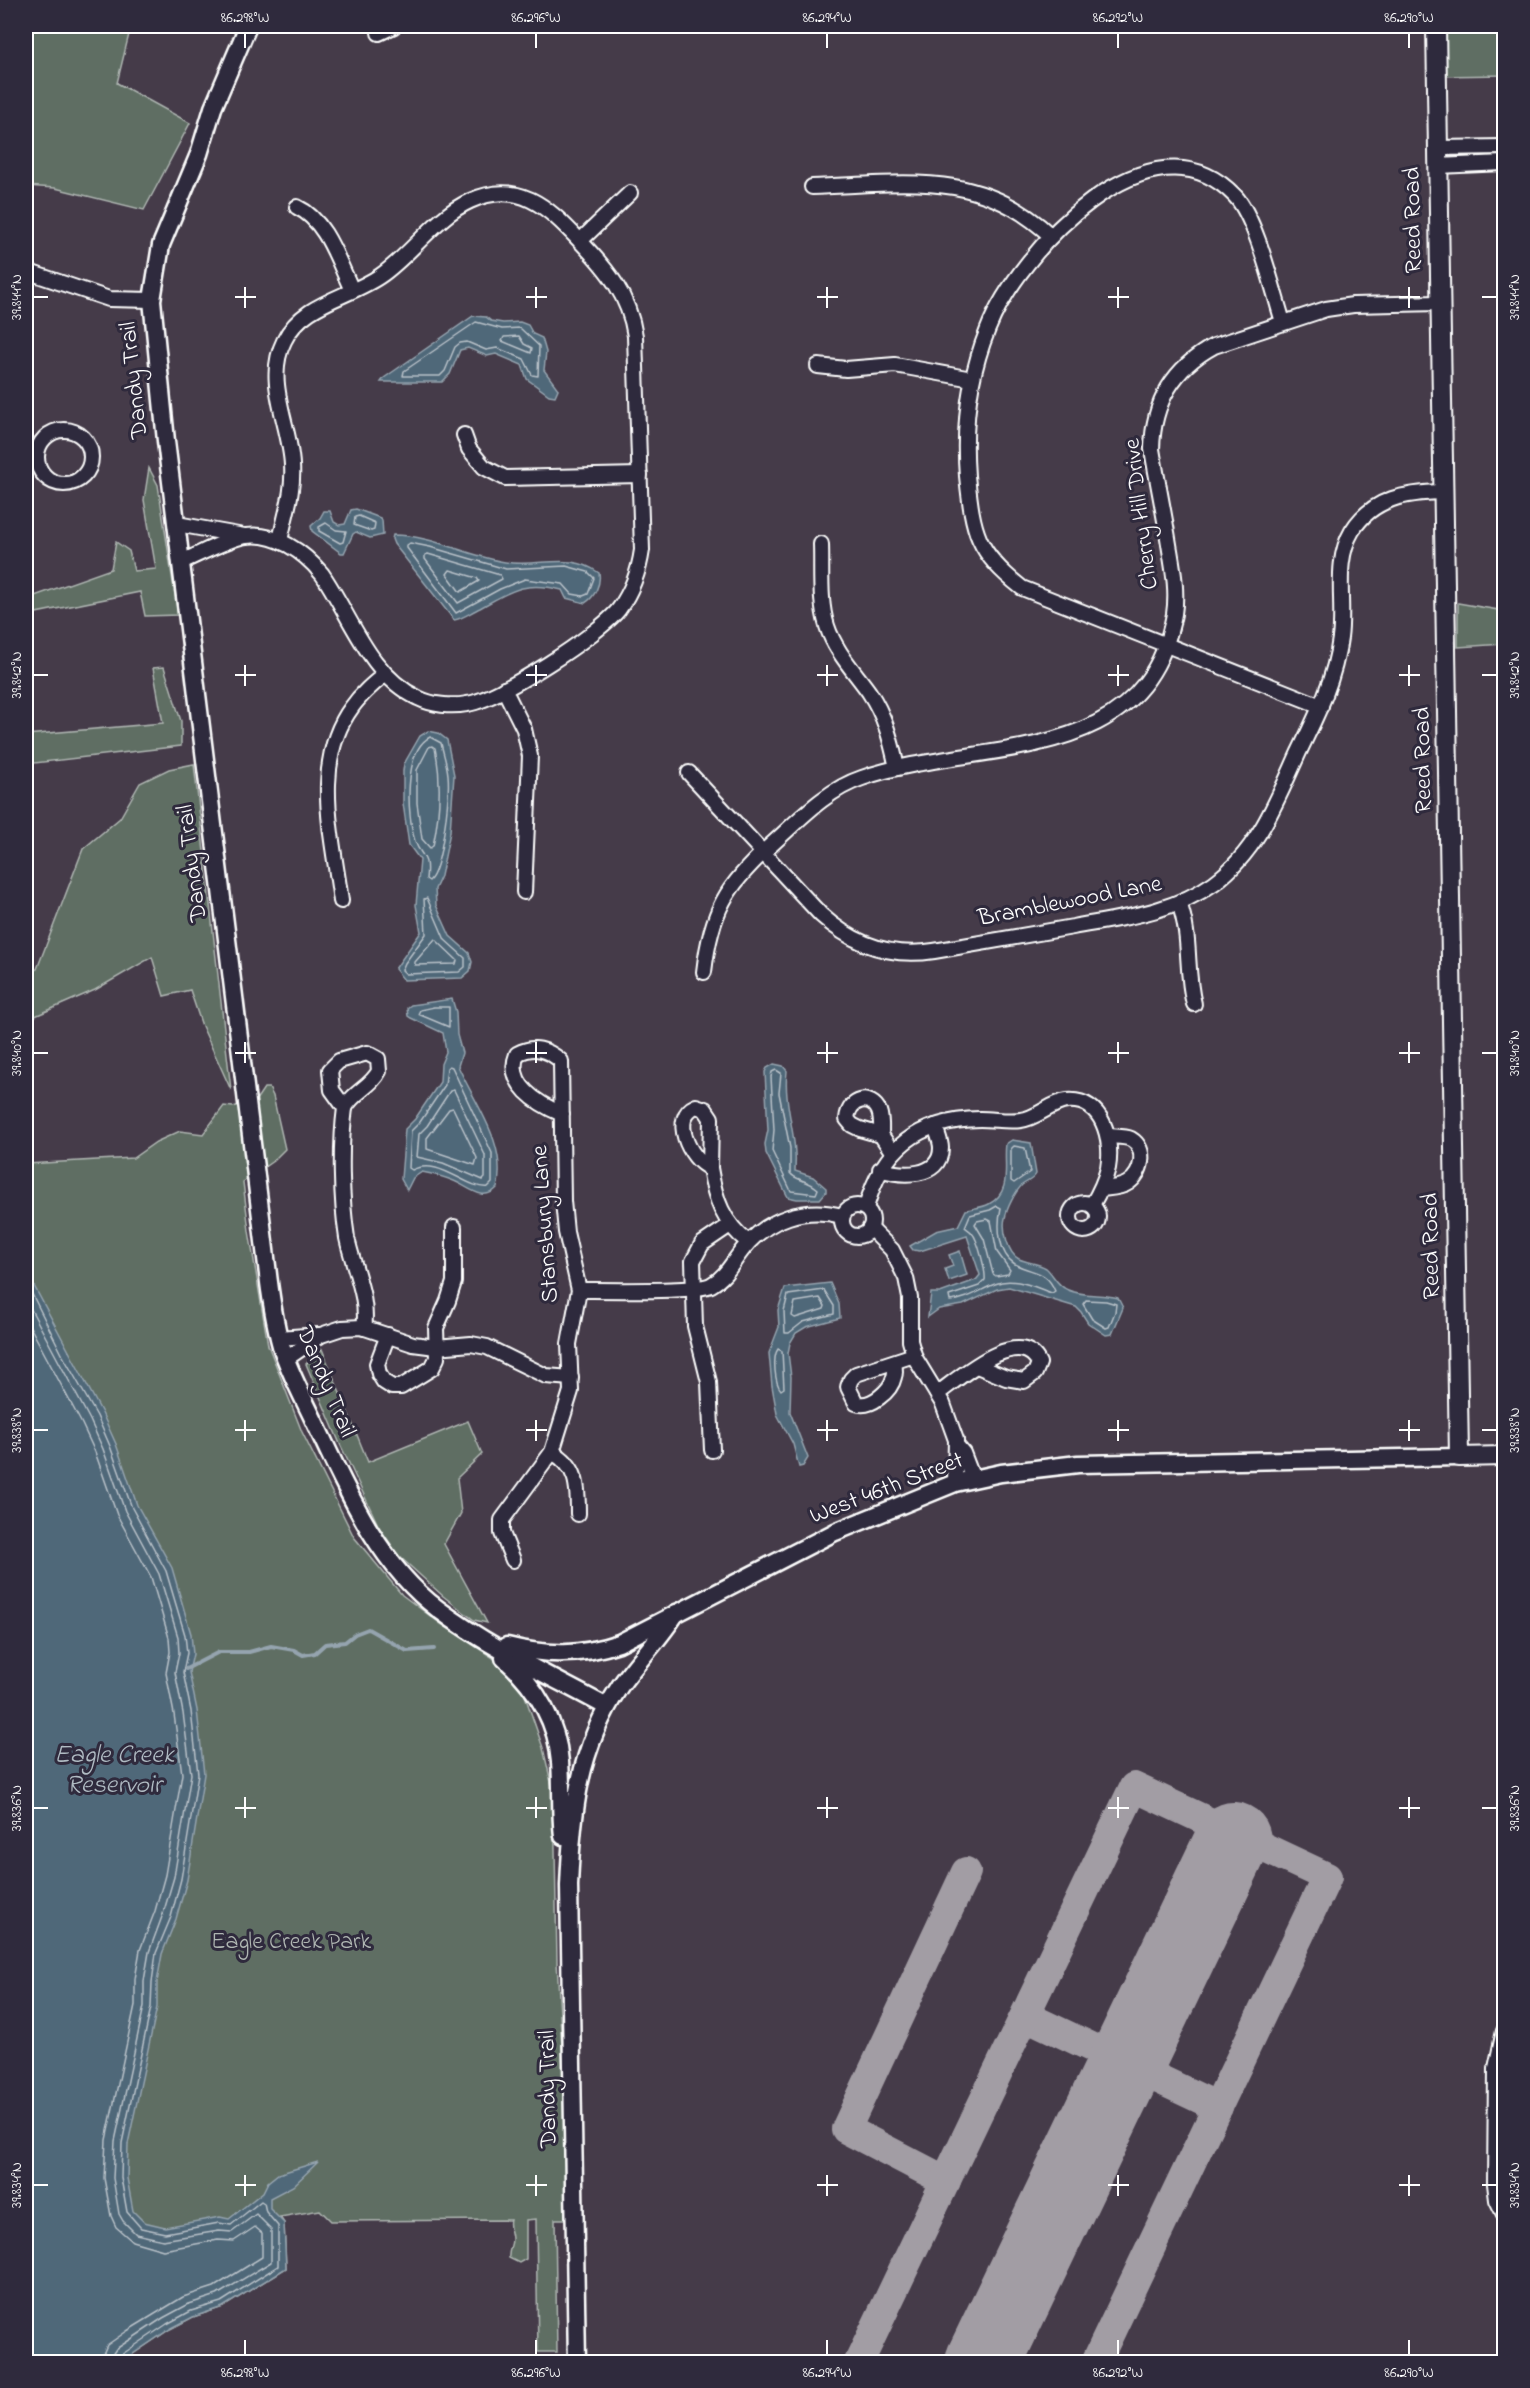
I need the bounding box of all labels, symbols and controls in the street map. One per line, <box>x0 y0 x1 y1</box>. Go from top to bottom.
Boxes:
text: 86.298°W <box>221 7 269 29</box>
text: 86.296°W <box>511 7 561 29</box>
text: 86.294°W <box>802 7 852 29</box>
text: 86.292°W <box>1093 7 1143 29</box>
text: 86.290°W <box>1384 7 1434 29</box>
street label: Reed Road <box>1396 166 1432 274</box>
text: 39.844°N <box>6 274 28 320</box>
text: 39.844°N <box>1504 274 1526 320</box>
street label: Dandy Trail <box>111 320 160 441</box>
street label: Cherry Hill Drive <box>1115 436 1170 592</box>
text: 39.842°N <box>6 651 28 699</box>
text: 39.842°N <box>1504 651 1526 699</box>
street label: Reed Road <box>1406 706 1442 814</box>
street label: Dandy Trail <box>168 802 219 925</box>
street label: Bramblewood Lane <box>974 867 1165 937</box>
text: 39.840°N <box>6 1030 28 1076</box>
text: 39.840°N <box>1504 1030 1526 1076</box>
street label: Stansbury Lane <box>523 1144 570 1304</box>
street label: Reed Road <box>1414 1192 1450 1300</box>
street label: Dandy Trail <box>285 1320 364 1443</box>
text: 39.838°N <box>6 1407 28 1453</box>
text: 39.838°N <box>1504 1407 1526 1453</box>
street label: West 46th Street <box>805 1444 969 1534</box>
water label: Eagle Creek Reservoir <box>54 1737 176 1805</box>
text: 39.836°N <box>6 1785 28 1831</box>
text: 39.836°N <box>1504 1785 1526 1831</box>
park label: Eagle Creek Park <box>211 1925 372 1960</box>
street label: Dandy Trail <box>530 2030 569 2149</box>
text: 39.834°N <box>6 2162 28 2208</box>
text: 39.834°N <box>1504 2162 1526 2208</box>
text: 86.298°W <box>221 2362 269 2384</box>
text: 86.296°W <box>511 2362 561 2384</box>
text: 86.294°W <box>802 2362 852 2384</box>
text: 86.292°W <box>1093 2362 1143 2384</box>
text: 86.290°W <box>1384 2362 1434 2384</box>

